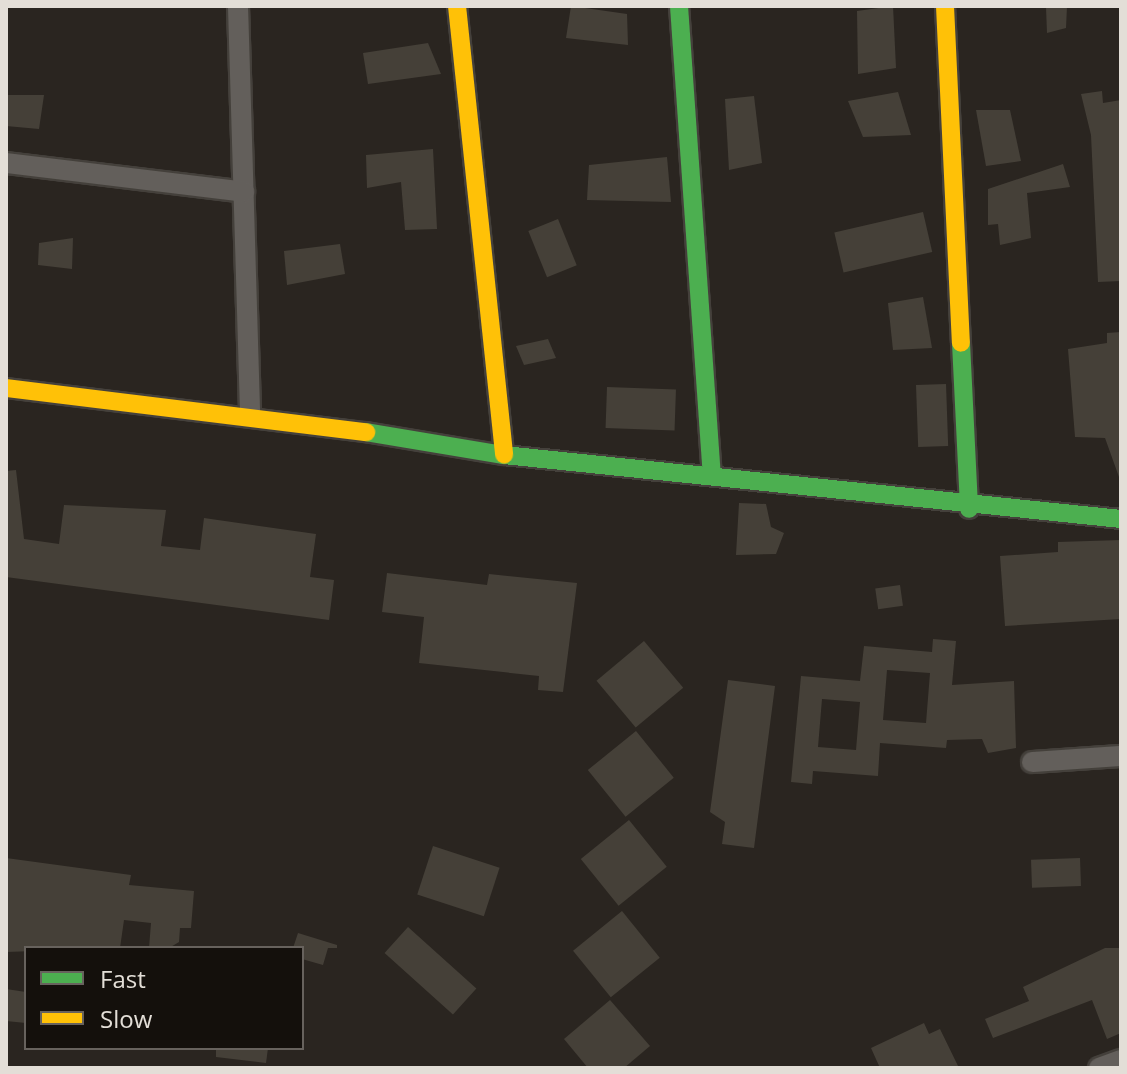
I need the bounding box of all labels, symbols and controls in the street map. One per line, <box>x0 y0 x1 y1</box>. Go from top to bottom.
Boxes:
legend <box>24 946 304 1050</box>
text: Fast <box>100 962 146 995</box>
text: Slow <box>100 1002 152 1035</box>

